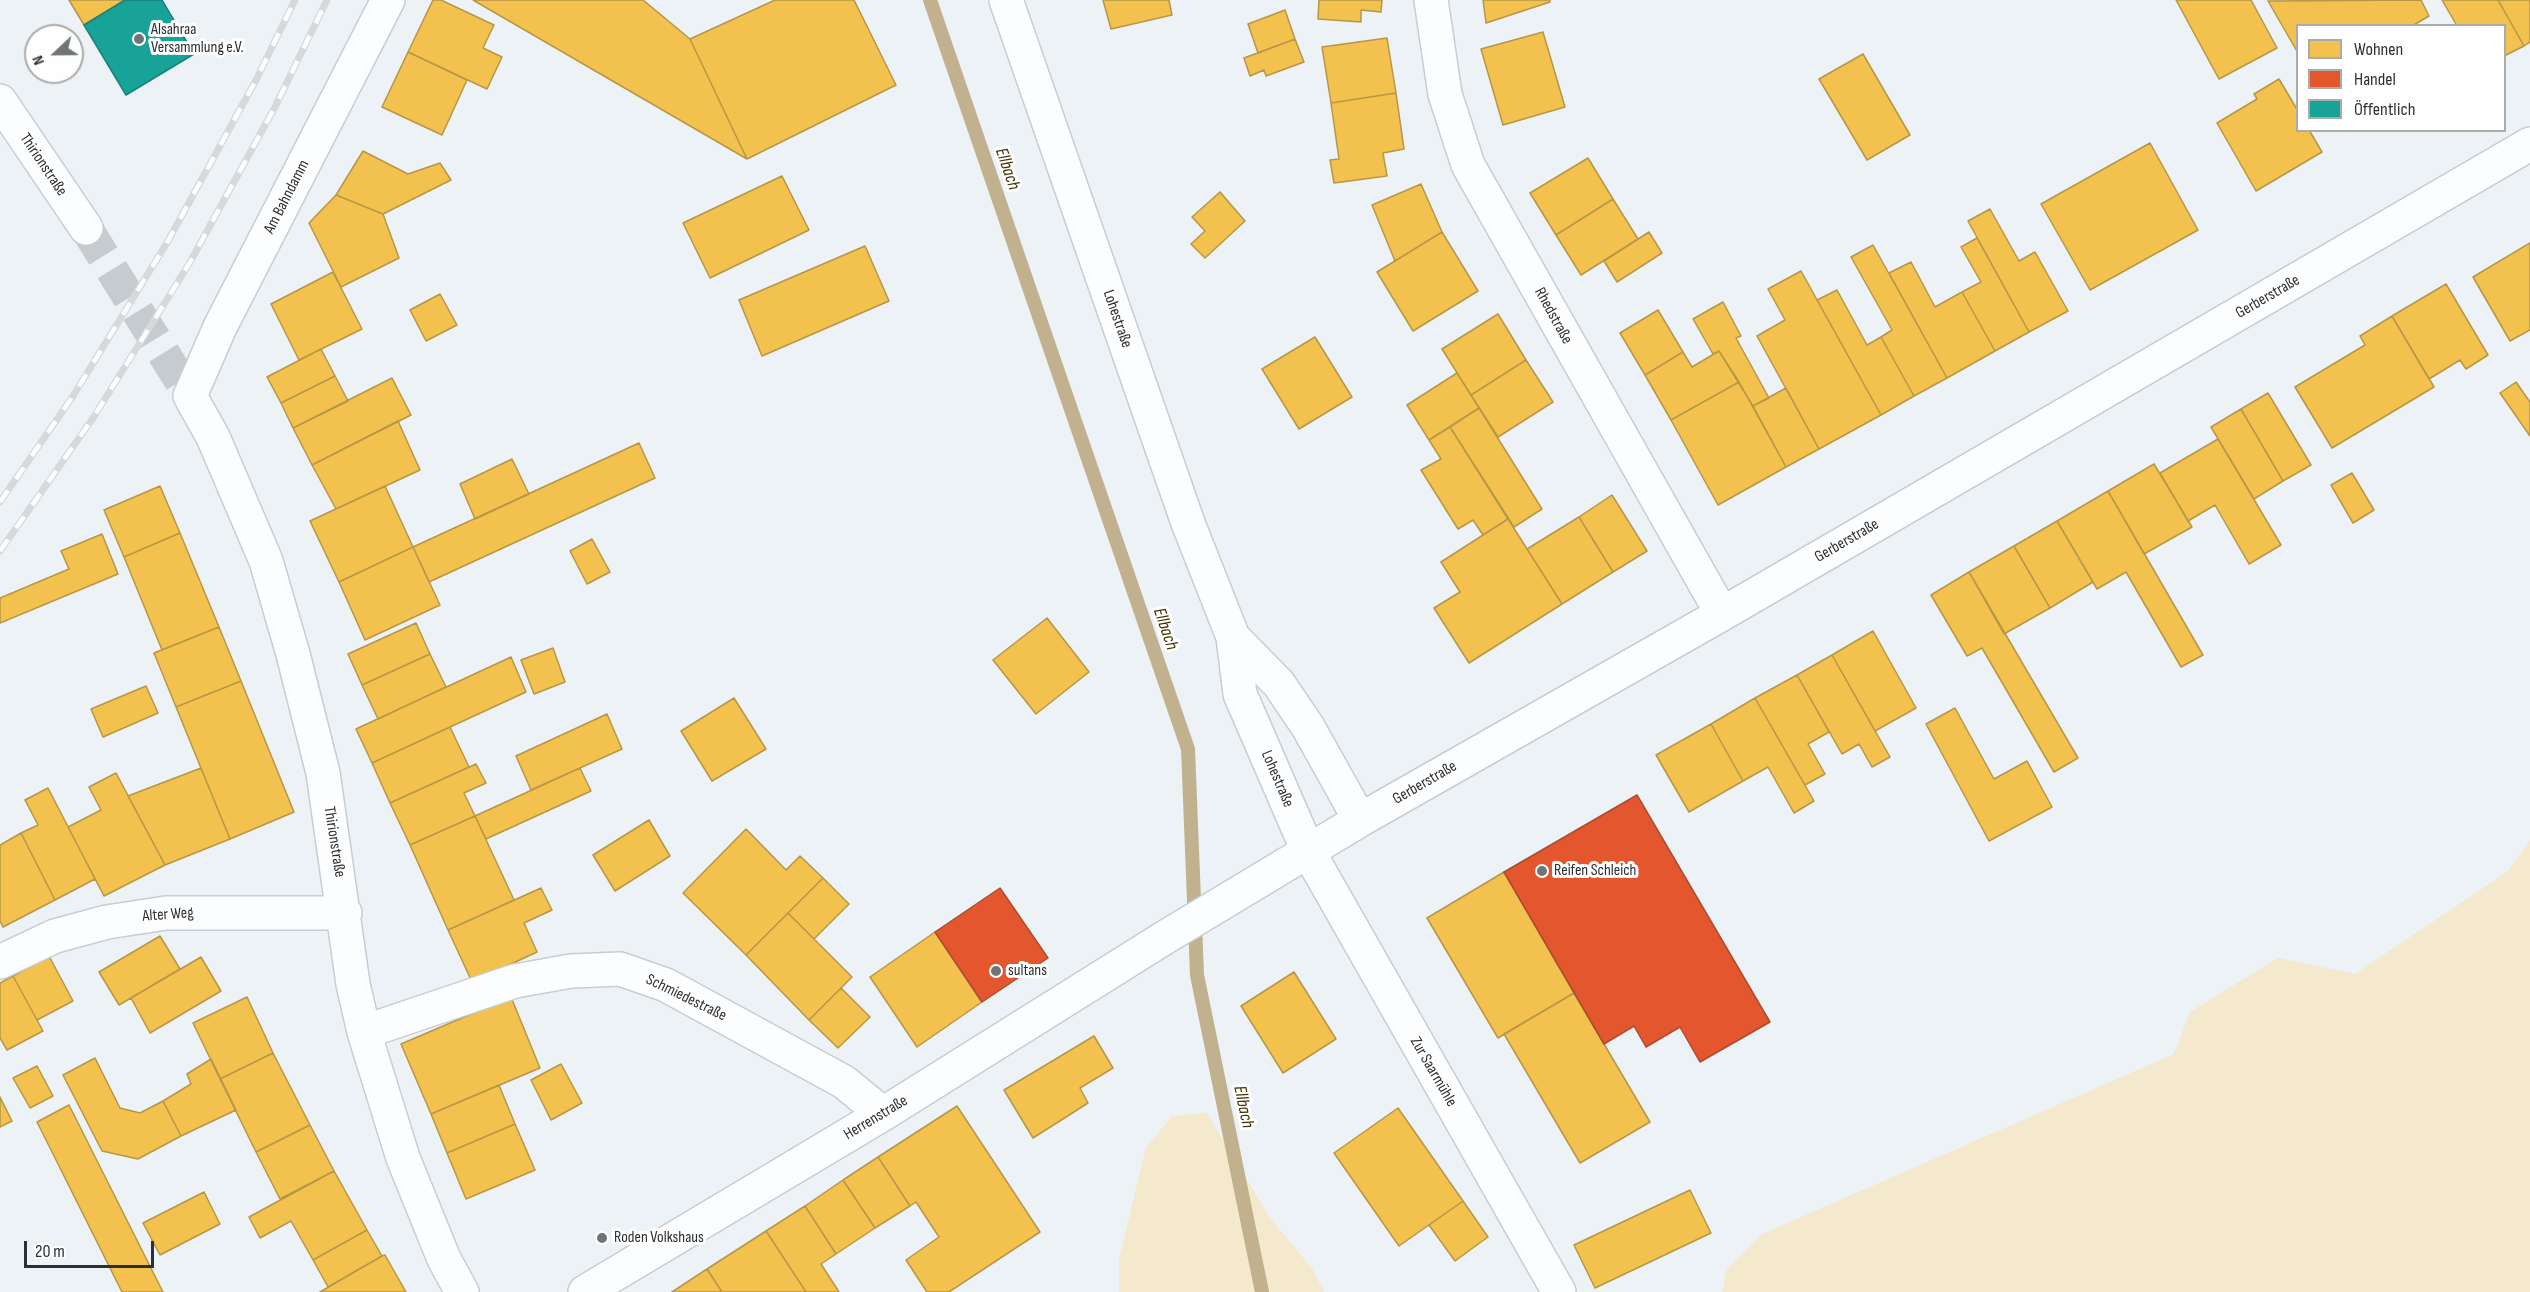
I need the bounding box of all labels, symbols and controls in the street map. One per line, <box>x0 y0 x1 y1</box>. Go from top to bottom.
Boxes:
place label: Alsahraa Versammlung e.V. <box>151 20 243 58</box>
north arrow <box>24 24 84 84</box>
legend <box>2296 24 2506 132</box>
marker: Alsahraa Versammlung e.V. <box>132 32 146 46</box>
text: Wohnen <box>2354 39 2403 60</box>
text: N <box>28 53 49 68</box>
text: Handel <box>2354 69 2396 90</box>
text: Öffentlich <box>2354 99 2415 120</box>
street label: Thirionstraße <box>15 130 71 200</box>
water label: Ellbach <box>990 145 1024 193</box>
street label: Am Bahndamm <box>260 157 314 237</box>
street label: Gerberstraße <box>2233 271 2303 323</box>
street label: Rhedstraße <box>1530 284 1576 348</box>
street label: Lohestraße <box>1098 288 1136 350</box>
street label: Gerberstraße <box>1812 515 1882 567</box>
water label: Ellbach <box>1148 605 1182 653</box>
street label: Lohestraße <box>1256 748 1298 810</box>
street label: Gerberstraße <box>1390 757 1460 809</box>
street label: Thirionstraße <box>319 805 349 879</box>
place label: Reifen Schleich <box>1554 861 1636 881</box>
marker: Reifen Schleich <box>1535 864 1549 878</box>
street label: Alter Weg <box>142 904 194 926</box>
place label: sultans <box>1008 961 1047 981</box>
marker: sultans <box>989 964 1003 978</box>
street label: Schmiedestraße <box>643 970 729 1026</box>
street label: Zur Saarmühle <box>1405 1034 1461 1110</box>
water label: Ellbach <box>1228 1084 1258 1130</box>
street label: Herrenstraße <box>841 1091 911 1145</box>
place label: Roden Volkshaus <box>614 1228 704 1248</box>
scale bar <box>27 1229 158 1267</box>
marker: Roden Volkshaus <box>595 1231 609 1245</box>
text: 20 m <box>35 1241 65 1262</box>

